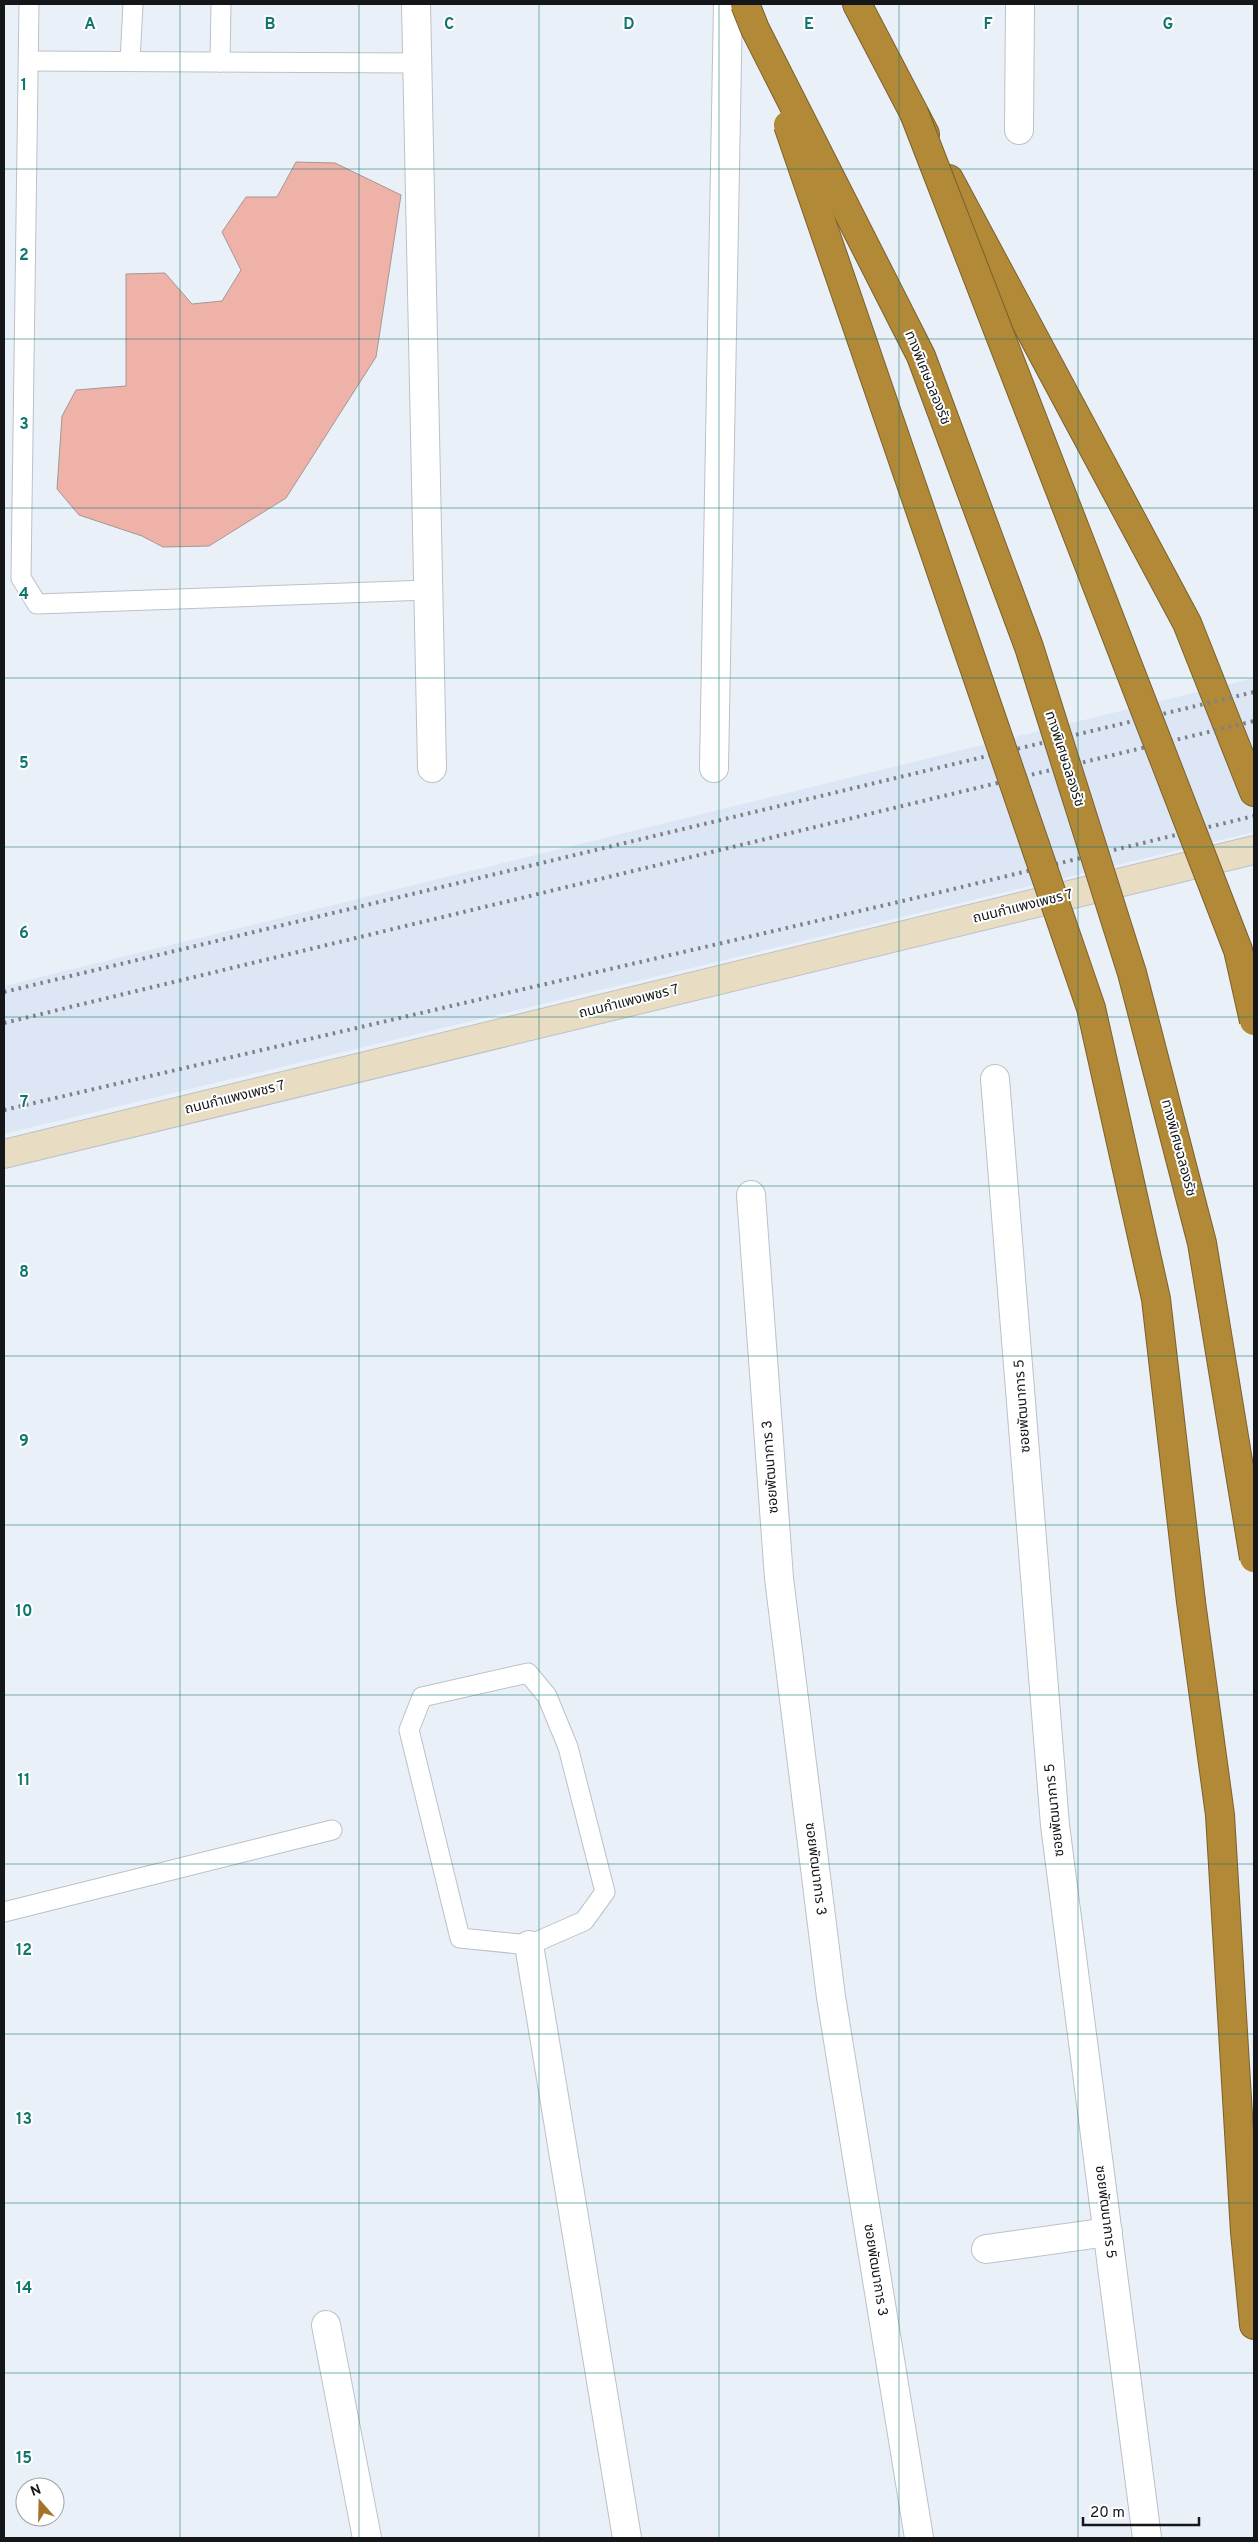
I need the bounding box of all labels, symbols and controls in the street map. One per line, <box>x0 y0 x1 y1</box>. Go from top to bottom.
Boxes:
text: A <box>84 15 96 35</box>
text: B <box>264 15 276 35</box>
text: C <box>444 15 454 35</box>
text: D <box>623 15 635 35</box>
text: E <box>804 15 814 35</box>
text: F <box>983 15 993 35</box>
text: G <box>1163 15 1173 35</box>
text: 1 <box>21 76 27 96</box>
text: 2 <box>19 246 29 266</box>
street label: ทางพิเศษฉลองรัช <box>900 329 954 427</box>
text: 3 <box>19 415 29 435</box>
text: 4 <box>19 585 29 605</box>
street label: ทางพิเศษฉลองรัช <box>1041 709 1087 809</box>
text: 5 <box>19 754 29 774</box>
street label: ถนนกำแพงเพชร 7 <box>971 886 1075 928</box>
text: 6 <box>19 924 29 944</box>
street label: ถนนกำแพงเพชร 7 <box>577 981 681 1023</box>
street label: ถนนกำแพงเพชร 7 <box>183 1077 287 1119</box>
text: 7 <box>20 1093 28 1113</box>
street label: ทางพิเศษฉลองรัช <box>1157 1098 1199 1198</box>
text: 8 <box>19 1263 29 1283</box>
street label: ซอยพัฒนาการ 5 <box>1011 1359 1035 1453</box>
street label: ซอยพัฒนาการ 3 <box>759 1420 783 1514</box>
text: 9 <box>19 1432 29 1452</box>
text: 10 <box>16 1602 32 1622</box>
street label: ซอยพัฒนาการ 5 <box>1042 1763 1068 1857</box>
text: 11 <box>18 1771 30 1791</box>
street label: ซอยพัฒนาการ 3 <box>801 1822 829 1916</box>
text: 12 <box>16 1941 32 1961</box>
text: 13 <box>16 2110 32 2130</box>
street label: ซอยพัฒนาการ 5 <box>1091 2164 1119 2260</box>
street label: ซอยพัฒนาการ 3 <box>859 2223 891 2317</box>
text: 14 <box>16 2279 32 2299</box>
text: 15 <box>16 2449 32 2469</box>
north arrow <box>15 2477 65 2527</box>
text: N <box>28 2481 44 2501</box>
scale bar <box>1083 2494 1199 2526</box>
text: 20 m <box>1090 2504 1125 2523</box>

